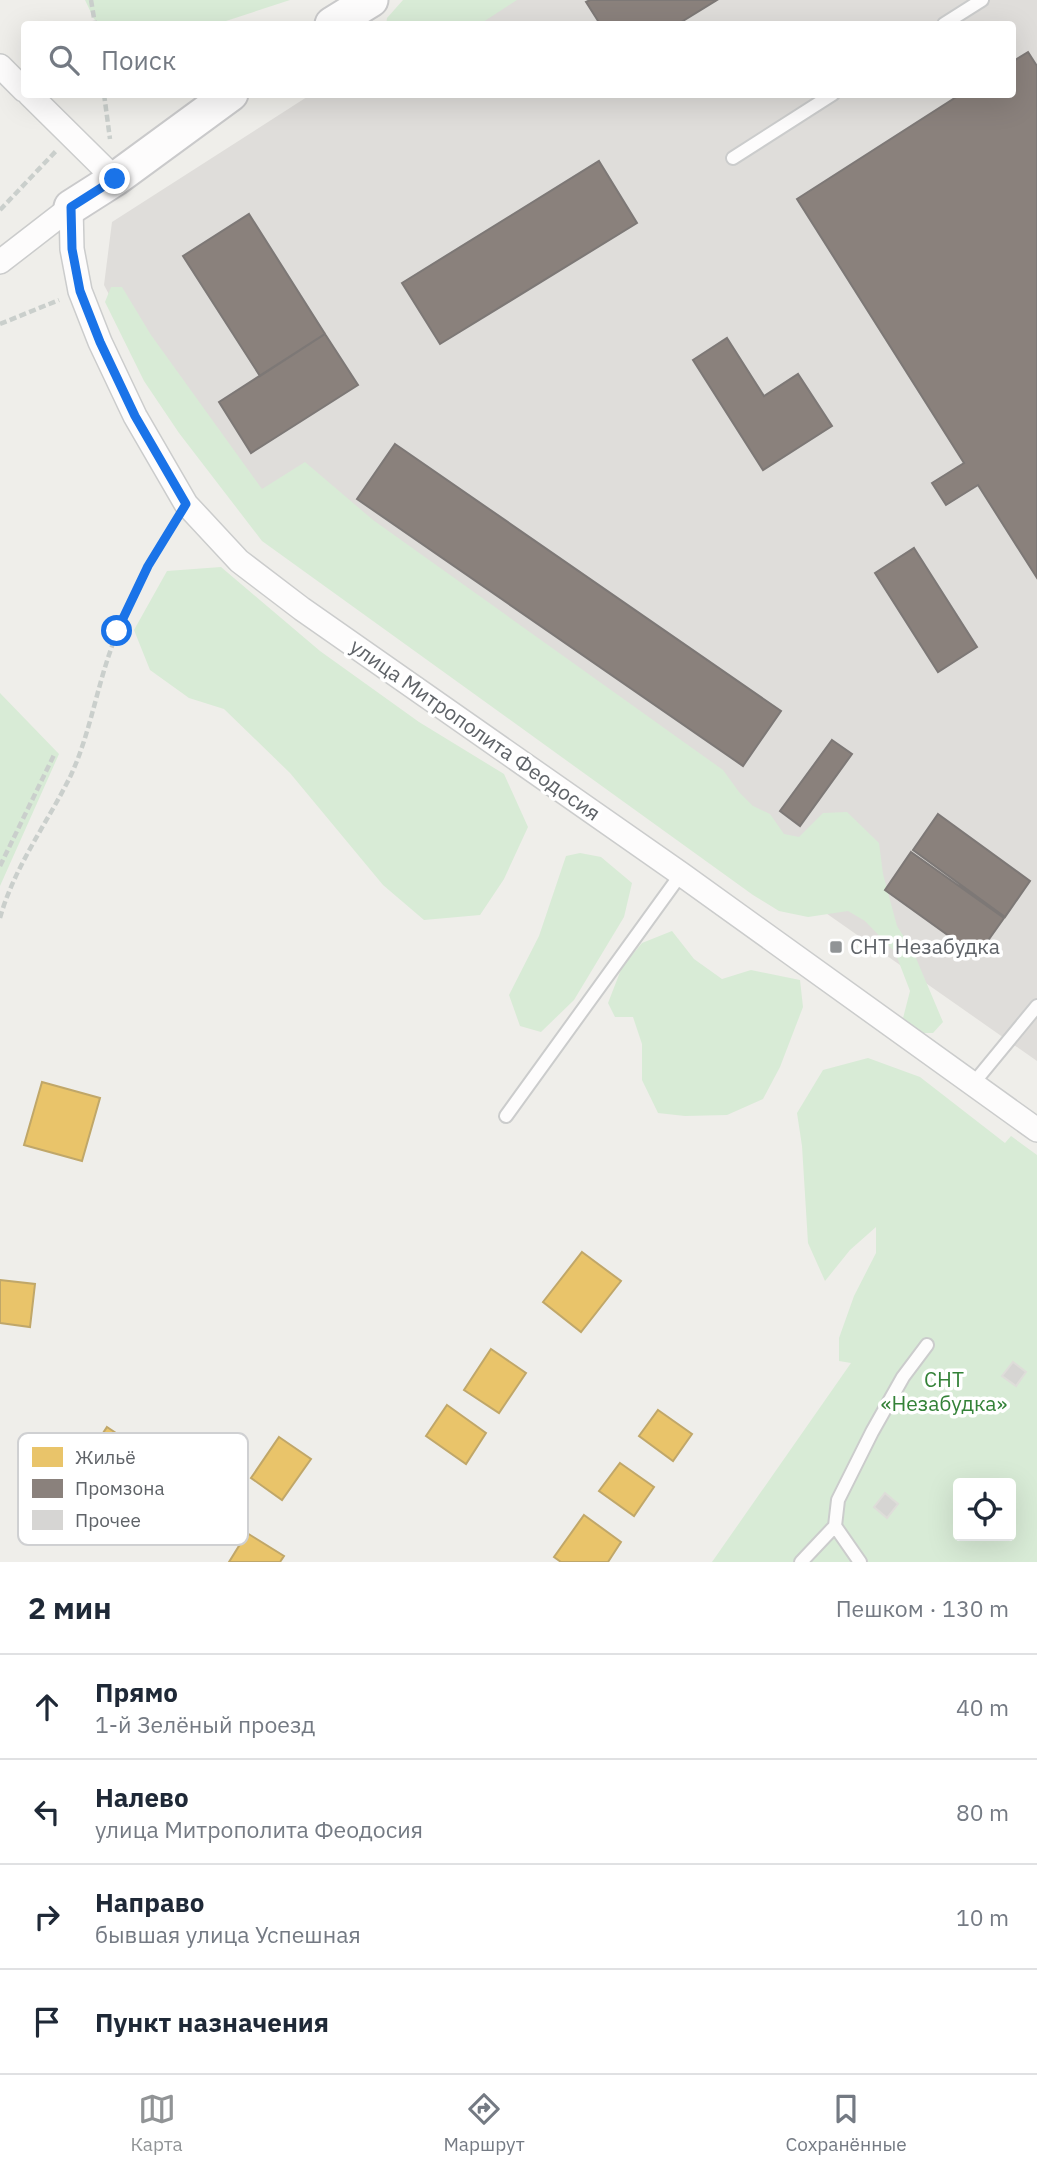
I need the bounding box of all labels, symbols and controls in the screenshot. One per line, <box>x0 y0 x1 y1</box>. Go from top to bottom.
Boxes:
search box <box>21 21 1016 98</box>
icon: search <box>45 41 83 79</box>
text: Поиск <box>101 43 176 77</box>
route end <box>99 163 130 194</box>
route start <box>101 615 132 646</box>
street label: улица Митрополита Феодосия <box>345 632 606 827</box>
place label: СНТ Незабудка <box>850 932 1000 960</box>
marker: СНТ Незабудка <box>828 939 844 955</box>
park label: СНТ «Незабудка» <box>881 1365 1008 1417</box>
legend <box>18 1433 248 1545</box>
text: Жильё <box>75 1445 136 1469</box>
text: Промзона <box>75 1476 165 1500</box>
map controls <box>953 1478 1016 1541</box>
button: locate <box>953 1478 1016 1541</box>
text: Прочее <box>75 1508 141 1532</box>
text: 2 мин <box>28 1588 112 1627</box>
text: Пешком · 130 m <box>836 1593 1009 1623</box>
text: Прямо <box>95 1675 178 1709</box>
icon: ahead <box>28 1688 66 1726</box>
text: 40 m <box>956 1692 1009 1722</box>
text: 1-й Зелёный проезд <box>95 1709 315 1739</box>
text: Налево <box>95 1780 189 1814</box>
icon: left <box>28 1793 66 1831</box>
text: 80 m <box>956 1797 1009 1827</box>
text: улица Митрополита Феодосия <box>95 1814 423 1844</box>
text: Направо <box>95 1885 204 1919</box>
icon: right <box>28 1898 66 1936</box>
text: 10 m <box>956 1902 1009 1932</box>
text: бывшая улица Успешная <box>95 1919 361 1949</box>
icon: arrive <box>28 2003 66 2041</box>
text: Пункт назначения <box>95 2005 329 2039</box>
tab: Карта <box>130 2090 183 2156</box>
tab: Маршрут <box>443 2090 525 2156</box>
tab: Сохранённые <box>785 2090 907 2156</box>

